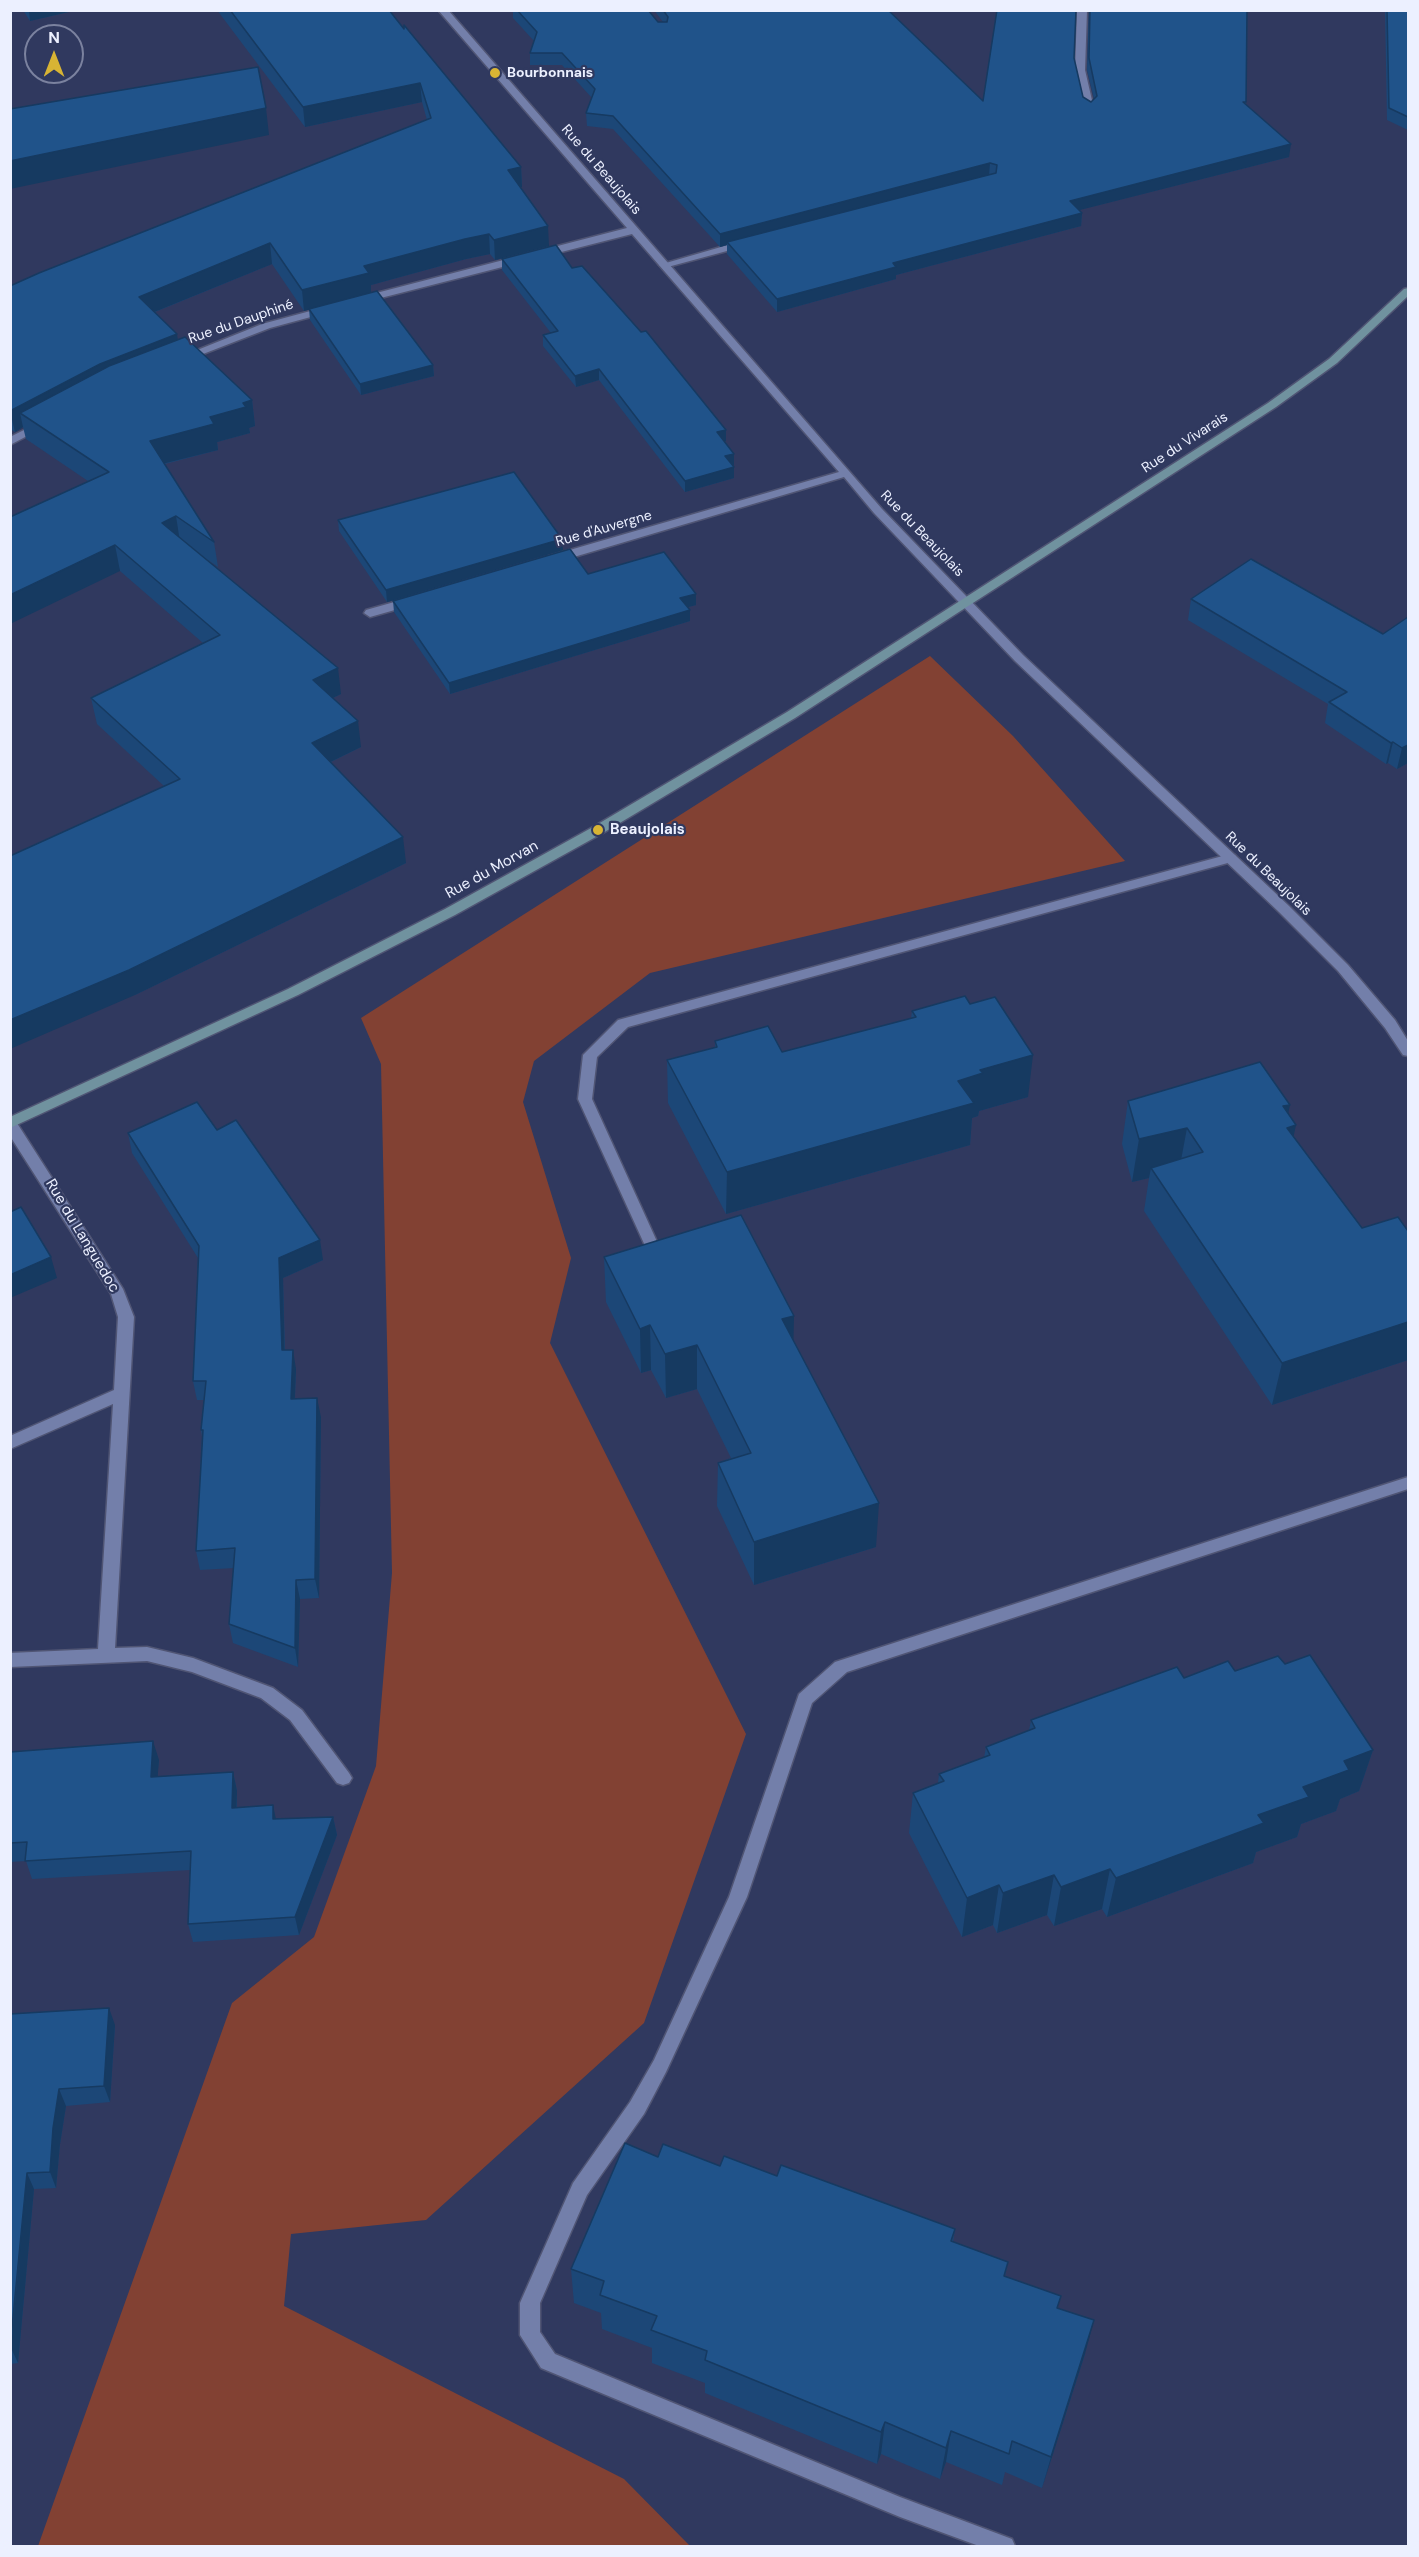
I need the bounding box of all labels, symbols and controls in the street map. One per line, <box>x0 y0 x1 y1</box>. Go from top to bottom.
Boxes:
north arrow <box>24 24 84 84</box>
text: N <box>48 27 60 48</box>
place label: Bourbonnais <box>507 65 593 81</box>
marker: Bourbonnais <box>488 66 502 80</box>
street label: Rue du Beaujolais <box>557 122 645 218</box>
street label: Rue du Dauphiné <box>186 296 296 348</box>
street label: Rue du Vivarais <box>1139 409 1231 477</box>
street label: Rue du Beaujolais <box>877 487 967 581</box>
street label: Rue d'Auvergne <box>554 507 654 551</box>
place label: Beaujolais <box>610 821 685 839</box>
marker: Beaujolais <box>591 823 605 837</box>
street label: Rue du Beaujolais <box>1221 829 1315 919</box>
street label: Rue du Morvan <box>442 837 542 903</box>
street label: Rue du Languedoc <box>41 1176 123 1296</box>

